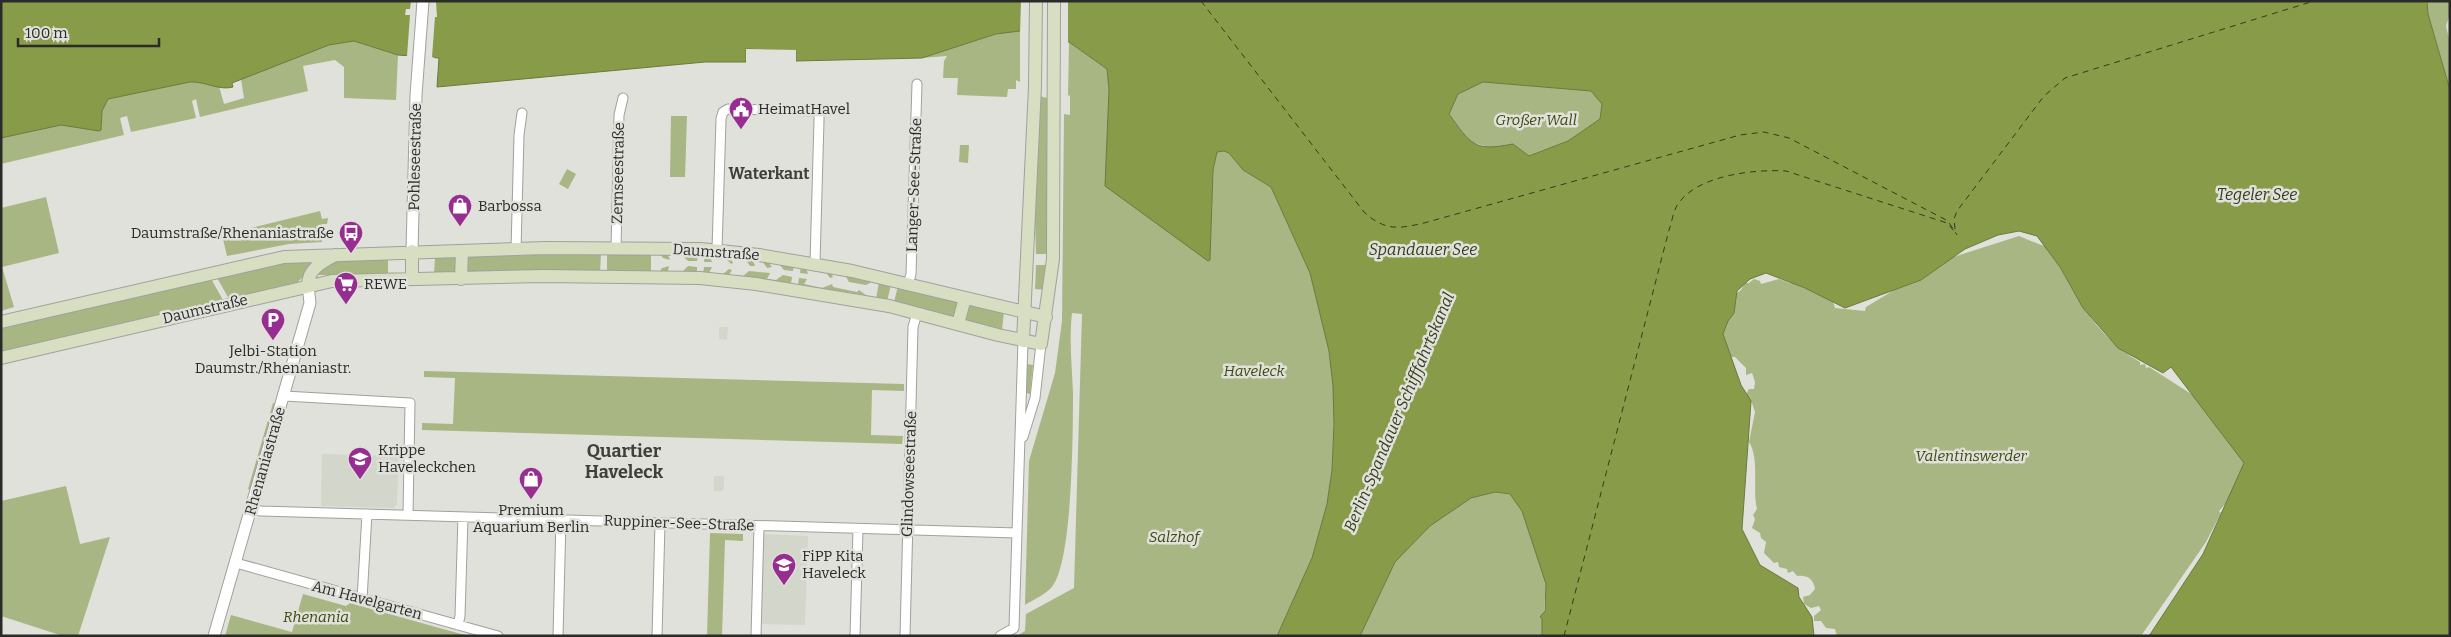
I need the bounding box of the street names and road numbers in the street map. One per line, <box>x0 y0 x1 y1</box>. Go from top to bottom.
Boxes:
street label: Pohleseestraße <box>405 103 425 211</box>
street label: Langer-See-Straße <box>903 118 925 252</box>
street label: Zernseestraße <box>608 122 628 224</box>
street label: Daumstraße <box>672 240 760 264</box>
street label: Daumstraße <box>161 290 249 328</box>
street label: Rhenaniastraße <box>241 405 289 517</box>
street label: Glindowseestraße <box>898 411 920 537</box>
street label: Ruppiner-See-Straße <box>603 511 755 535</box>
street label: Am Havelgarten <box>310 577 425 623</box>

